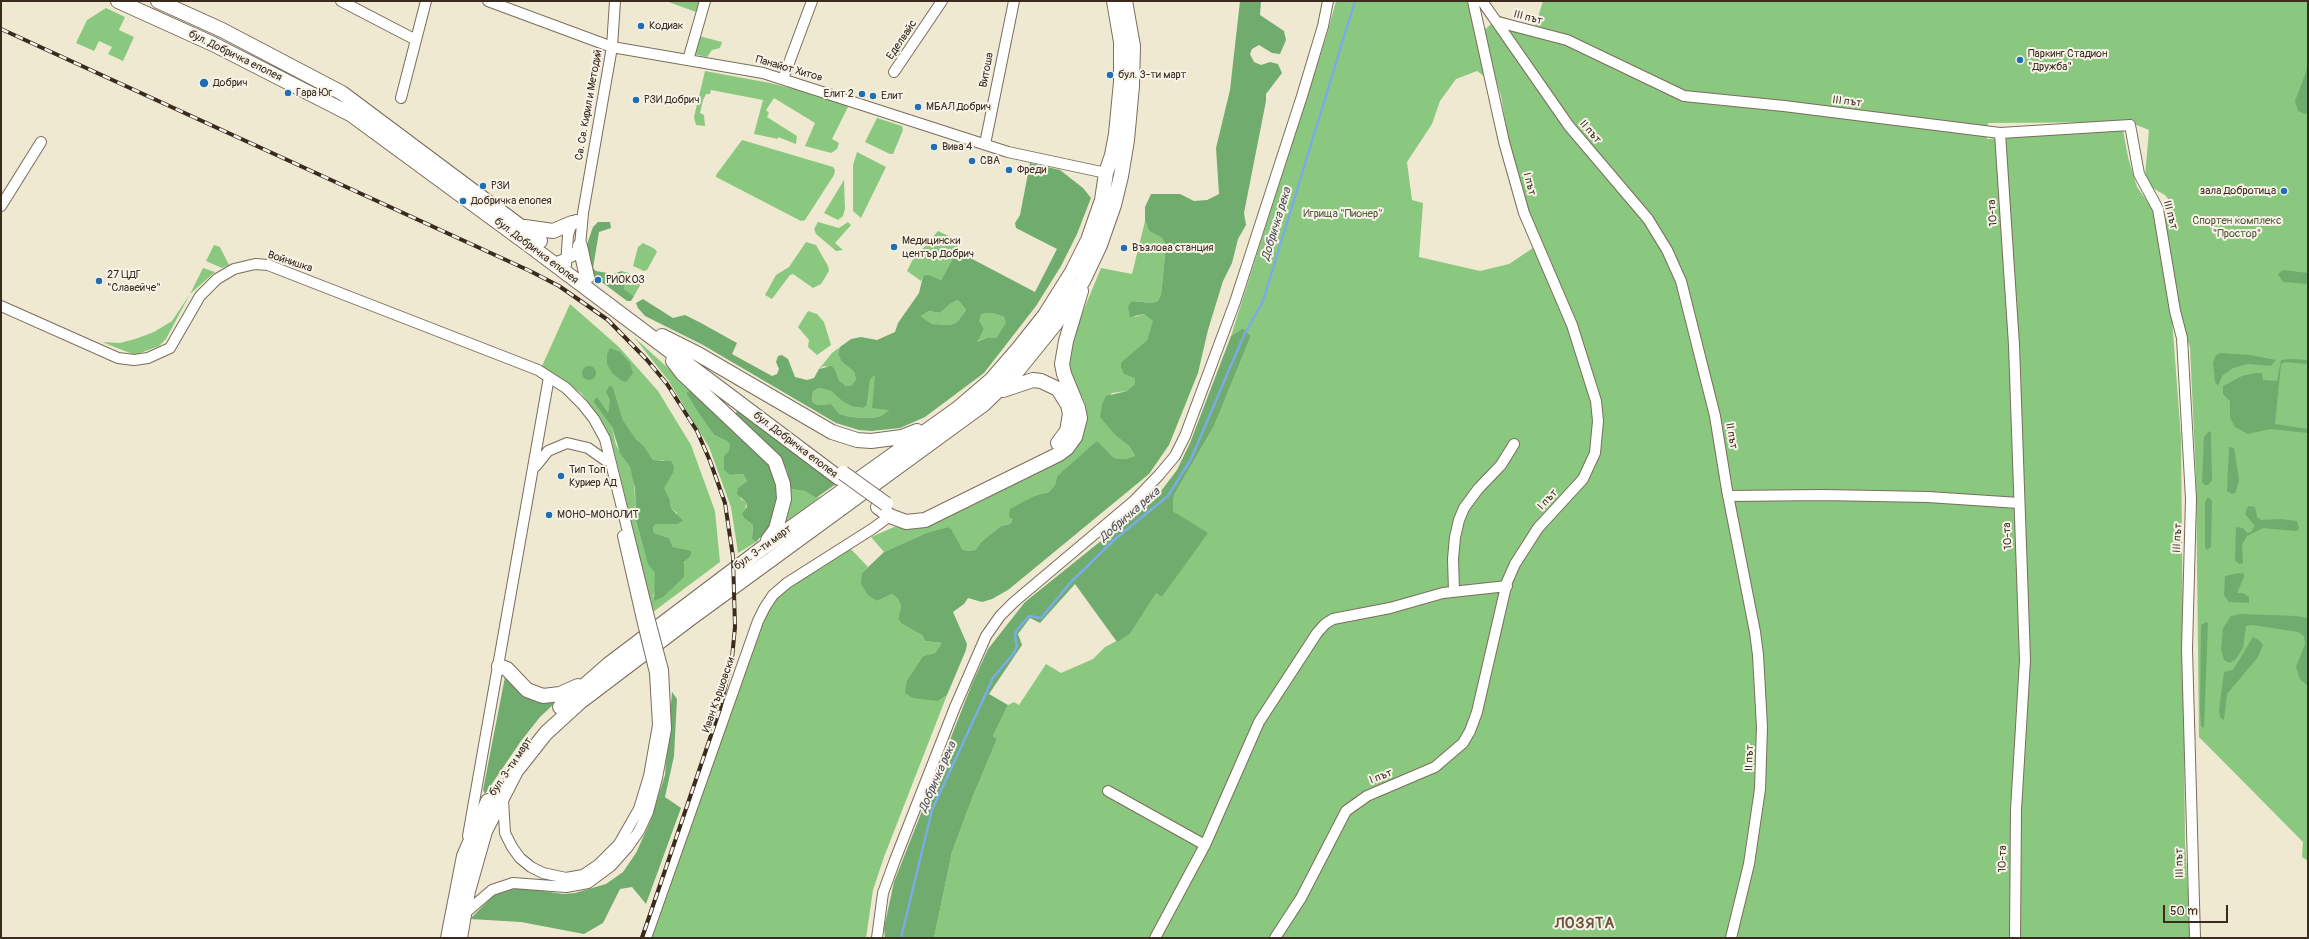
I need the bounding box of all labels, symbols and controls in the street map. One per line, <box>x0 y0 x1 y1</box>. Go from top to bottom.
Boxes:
street label: ІІІ път <box>1512 8 1544 28</box>
street label: Еделвайс <box>884 18 920 62</box>
place label: Кодиак <box>649 19 684 33</box>
marker: Кодиак <box>636 21 646 31</box>
street label: бул. Добричка епопея <box>186 28 284 84</box>
place label: Паркинг Стадион "Дружба" <box>2028 47 2107 73</box>
street label: Св. Св. Кирил и Методий <box>573 49 605 161</box>
street label: Витоша <box>977 51 997 89</box>
street label: Панайот Хитов <box>754 53 824 85</box>
marker: Паркинг Стадион "Дружба" <box>2015 55 2025 65</box>
place label: бул. 3-ти март <box>1118 68 1186 82</box>
marker: бул. 3-ти март <box>1105 70 1115 80</box>
place label: Добрич <box>213 76 247 90</box>
marker: Добрич <box>198 77 210 89</box>
place label: Гара Юг <box>296 86 332 100</box>
place label: Елит 2 <box>824 87 854 101</box>
marker: Гара Юг <box>283 88 293 98</box>
marker: Елит 2 <box>857 89 867 99</box>
place label: Елит <box>881 89 903 103</box>
marker: Елит <box>868 91 878 101</box>
place label: РЗИ Добрич <box>644 93 700 107</box>
street label: ІІІ път <box>1832 94 1862 110</box>
marker: РЗИ Добрич <box>631 95 641 105</box>
place label: МБАЛ Добрич <box>926 100 991 114</box>
marker: МБАЛ Добрич <box>913 102 923 112</box>
street label: ІІ път <box>1576 118 1604 146</box>
place label: Вива 4 <box>942 140 972 154</box>
marker: Вива 4 <box>929 142 939 152</box>
place label: CBA <box>980 154 1000 168</box>
marker: CBA <box>967 156 977 166</box>
place label: Фреди <box>1017 163 1046 177</box>
marker: Фреди <box>1004 165 1014 175</box>
street label: І път <box>1520 171 1538 197</box>
place label: РЗИ <box>491 179 510 193</box>
marker: РЗИ <box>478 181 488 191</box>
place label: зала Добротица <box>2200 184 2276 198</box>
water label: Добричка река <box>1259 186 1295 262</box>
marker: зала Добротица <box>2279 186 2289 196</box>
place label: Добричка епопея <box>471 194 552 208</box>
marker: Добричка епопея <box>458 196 468 206</box>
street label: 10-та <box>1985 199 2001 227</box>
street label: ІІІ път <box>2160 199 2180 231</box>
park label: Игрища "Пионер" <box>1303 207 1383 221</box>
park label: Спортен комплекс "Простор" <box>2192 214 2282 240</box>
street label: бул. Добричка епопея <box>491 215 581 287</box>
place label: Медицински център Добрич <box>902 234 974 260</box>
place label: Възлова станция <box>1132 241 1213 255</box>
marker: Медицински център Добрич <box>889 242 899 252</box>
marker: Възлова станция <box>1119 243 1129 253</box>
street label: Войнишка <box>266 249 314 275</box>
place label: 27 ЦДГ "Славейче" <box>107 268 161 294</box>
place label: РИОКОЗ <box>606 273 645 287</box>
marker: РИОКОЗ <box>593 275 603 285</box>
marker: 27 ЦДГ "Славейче" <box>94 276 104 286</box>
street label: бул. Добричка епопея <box>750 409 840 481</box>
street label: ІІ път <box>1722 422 1740 450</box>
place label: Тип Топ Куриер АД <box>569 463 617 489</box>
marker: Тип Топ Куриер АД <box>556 471 566 481</box>
water label: Добричка река <box>1097 485 1163 545</box>
street label: І път <box>1535 487 1561 513</box>
place label: МОНО-МОНОЛИТ <box>557 508 639 522</box>
marker: МОНО-МОНОЛИТ <box>544 510 554 520</box>
street label: 10-та <box>2001 522 2015 550</box>
street label: бул. 3-ти март <box>732 523 794 573</box>
street label: ІІІ път <box>2171 523 2185 553</box>
street label: Иван Кършовски <box>700 656 738 734</box>
street label: бул. 3-ти март <box>486 735 536 799</box>
water label: Добричка река <box>916 740 960 814</box>
street label: ІІ път <box>1743 745 1757 771</box>
street label: І път <box>1368 767 1394 787</box>
street label: 10-та <box>1996 845 2010 873</box>
street label: ІІІ път <box>2173 848 2187 878</box>
scale bar <box>2165 897 2230 923</box>
text: 50 m <box>2170 904 2198 919</box>
district label: ЛОЗЯТА <box>1555 915 1615 933</box>

